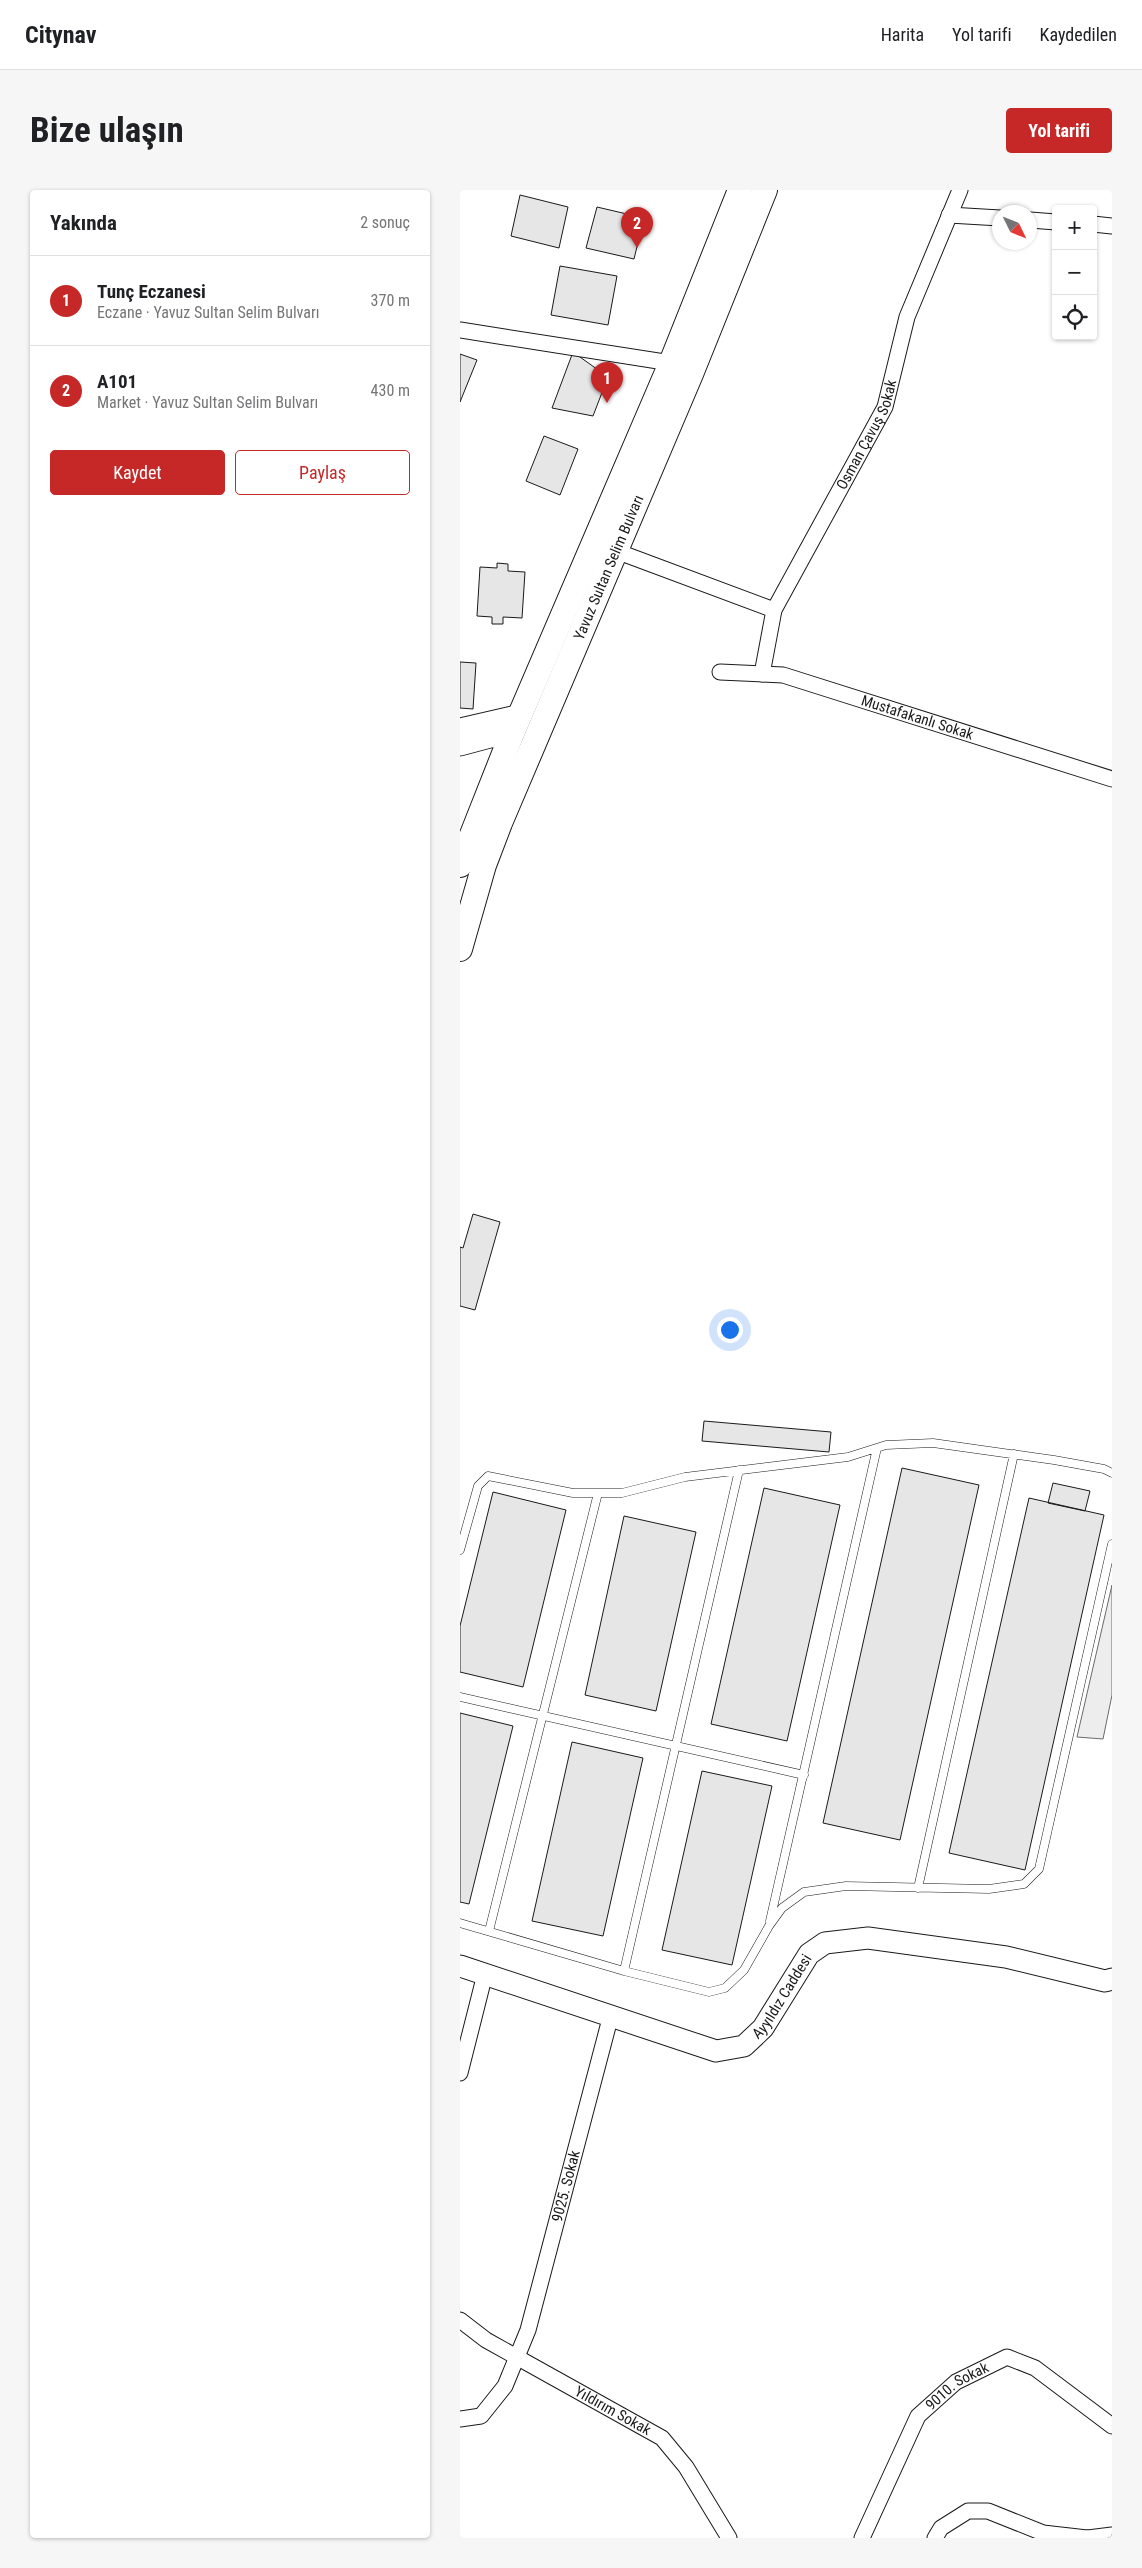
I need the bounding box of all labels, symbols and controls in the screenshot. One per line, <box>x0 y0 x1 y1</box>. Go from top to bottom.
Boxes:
text: Citynav <box>25 21 96 49</box>
text: Harita <box>881 24 924 45</box>
text: Yol tarifi <box>952 24 1012 45</box>
text: Kaydedilen <box>1040 24 1117 45</box>
button: Yol tarifi <box>1006 108 1112 153</box>
text: Bize ulaşın <box>30 110 184 151</box>
north arrow <box>992 205 1037 250</box>
map controls <box>1052 205 1097 340</box>
button: + <box>1052 205 1097 250</box>
pin: 2 <box>621 207 653 248</box>
text: Yakında <box>50 211 117 235</box>
text: 2 sonuç <box>360 213 410 232</box>
button: − <box>1052 250 1097 295</box>
text: Tunç Eczanesi <box>97 280 206 303</box>
text: 1 <box>62 291 70 310</box>
text: 370 m <box>371 291 410 310</box>
button: locate <box>1052 295 1097 340</box>
text: Eczane · Yavuz Sultan Selim Bulvarı <box>97 303 320 322</box>
pin: 1 <box>591 362 623 403</box>
text: A101 <box>97 370 137 393</box>
street label: Osman Çavuş Sokak <box>833 378 900 493</box>
text: 2 <box>62 381 70 400</box>
text: 430 m <box>371 381 410 400</box>
text: Market · Yavuz Sultan Selim Bulvarı <box>97 393 318 412</box>
button: Kaydet <box>50 450 225 495</box>
button: Paylaş <box>235 450 410 495</box>
street label: Yavuz Sultan Selim Bulvarı <box>570 492 648 643</box>
street label: Mustafakanlı Sokak <box>859 691 976 744</box>
your location <box>717 1317 743 1343</box>
street label: Ayyıldız Caddesi <box>748 1951 816 2043</box>
street label: 9025. Sokak <box>548 2148 584 2224</box>
street label: 9010. Sokak <box>922 2358 992 2414</box>
street label: Yıldırım Sokak <box>571 2382 654 2439</box>

